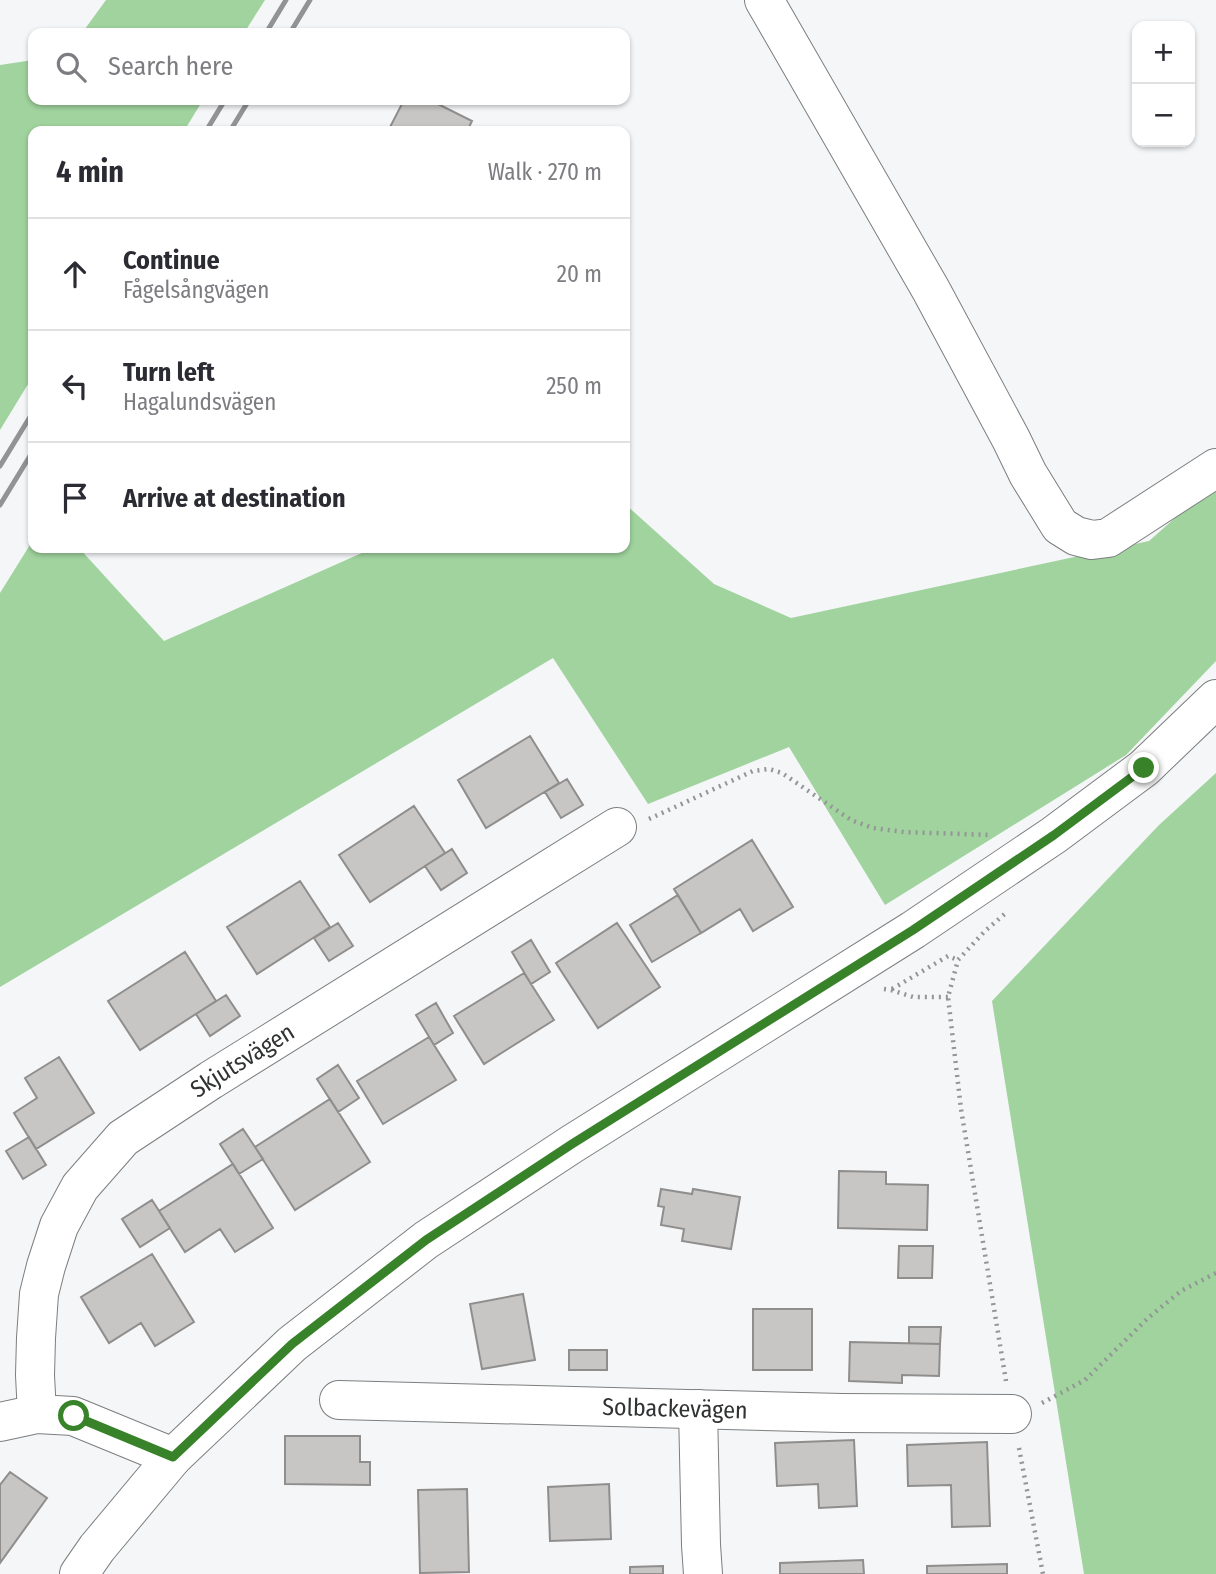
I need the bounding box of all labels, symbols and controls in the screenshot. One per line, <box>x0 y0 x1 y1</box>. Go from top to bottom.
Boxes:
map controls <box>1132 21 1195 147</box>
button: + <box>1132 21 1195 84</box>
search box <box>28 28 630 105</box>
icon: search <box>52 48 90 86</box>
text: Search here <box>108 51 233 82</box>
button: − <box>1132 84 1195 147</box>
text: 4 min <box>56 154 124 190</box>
text: Walk · 270 m <box>488 158 602 186</box>
text: Continue <box>123 245 220 276</box>
icon: ahead <box>56 255 94 293</box>
text: 20 m <box>557 260 602 288</box>
text: Fågelsångvägen <box>123 276 269 304</box>
text: Turn left <box>123 357 215 388</box>
icon: left <box>56 367 94 405</box>
text: 250 m <box>546 372 602 400</box>
text: Hagalundsvägen <box>123 388 276 416</box>
icon: arrive <box>56 479 94 517</box>
text: Arrive at destination <box>123 483 346 514</box>
route end <box>1128 752 1159 783</box>
street label: Skjutsvägen <box>185 1018 299 1103</box>
street label: Solbackevägen <box>602 1393 748 1425</box>
route start <box>58 1400 89 1431</box>

